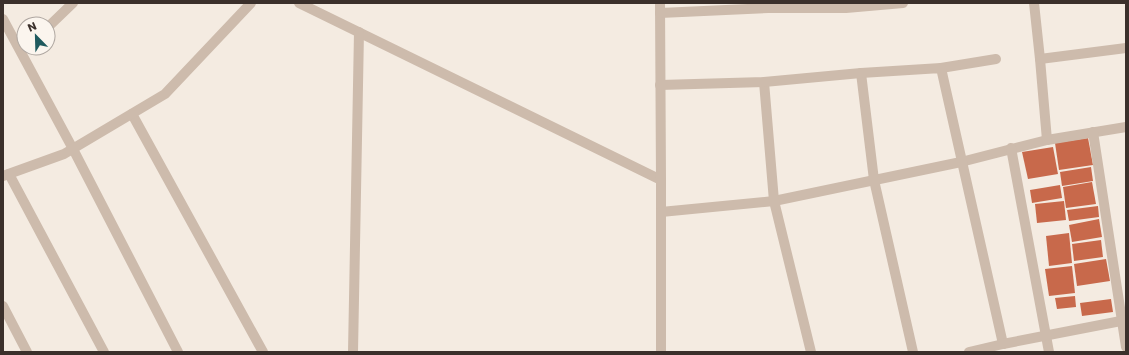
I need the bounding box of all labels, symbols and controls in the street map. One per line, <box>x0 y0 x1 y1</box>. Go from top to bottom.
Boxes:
north arrow <box>16 16 56 56</box>
text: N <box>25 18 39 36</box>

